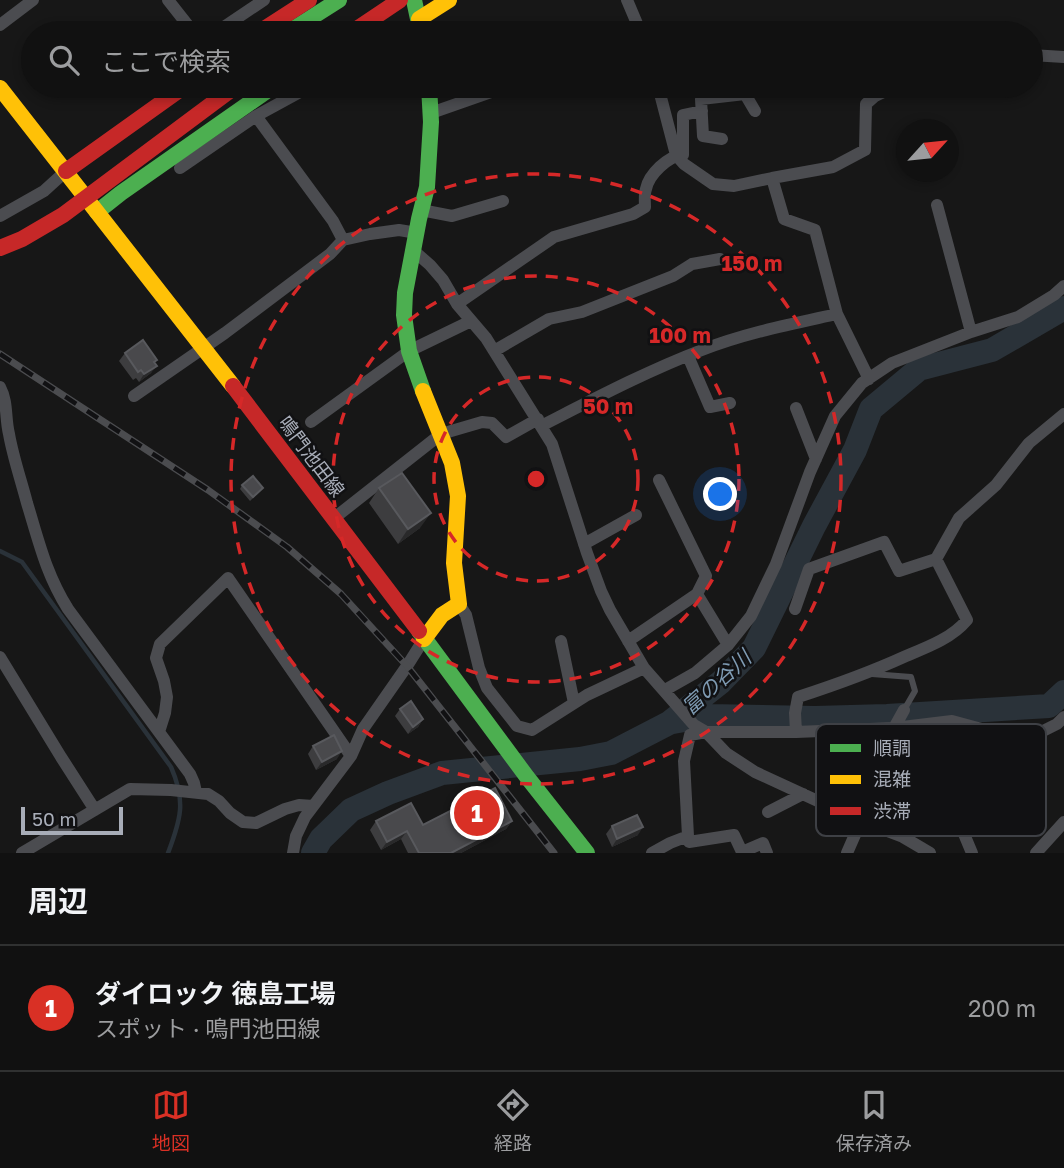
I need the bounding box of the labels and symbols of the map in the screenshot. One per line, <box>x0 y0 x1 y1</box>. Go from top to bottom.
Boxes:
north arrow <box>896 119 959 182</box>
text: 150 m <box>722 250 782 276</box>
text: 100 m <box>649 322 711 348</box>
text: 50 m <box>583 393 633 419</box>
street label: 鳴門池田線 <box>274 411 350 501</box>
centre of rings <box>524 467 548 491</box>
your location <box>703 477 737 511</box>
water label: 富の谷川 <box>676 643 757 720</box>
legend <box>816 724 1046 836</box>
text: 順調 <box>873 736 911 759</box>
text: 混雑 <box>873 767 911 790</box>
pin: 1 <box>454 787 500 839</box>
text: 渋滞 <box>873 799 911 822</box>
scale bar <box>21 804 122 836</box>

